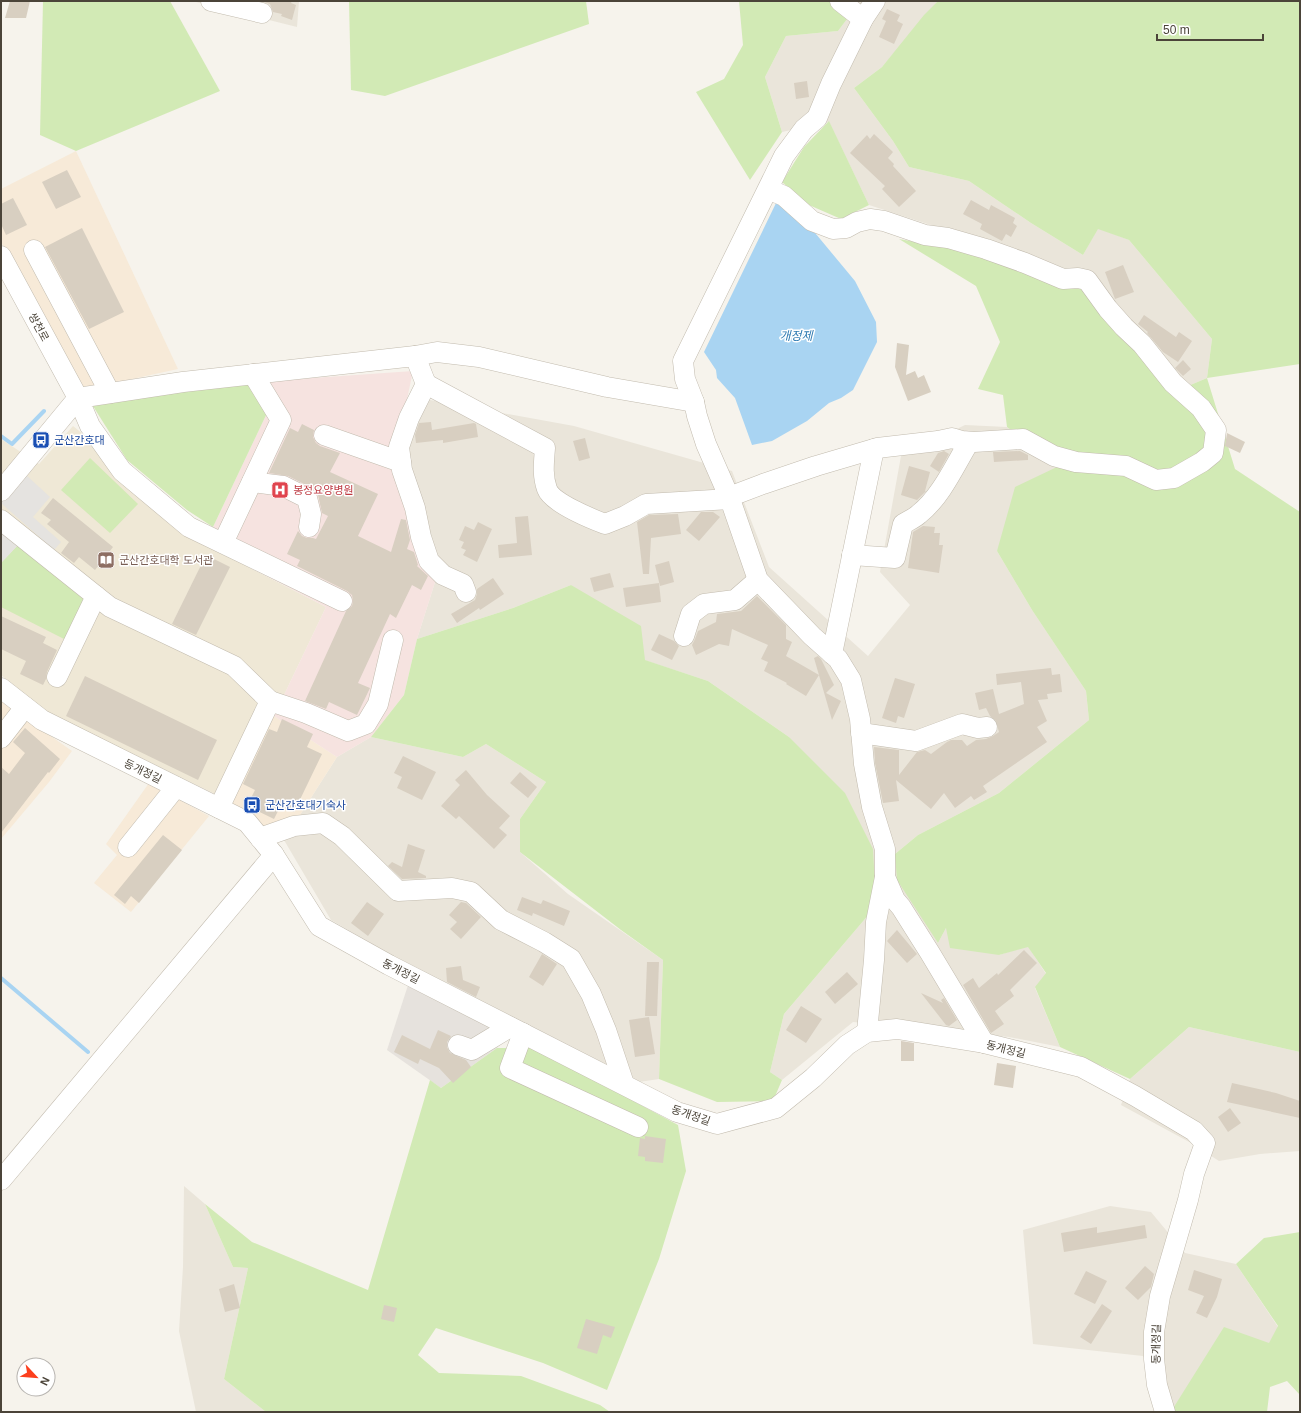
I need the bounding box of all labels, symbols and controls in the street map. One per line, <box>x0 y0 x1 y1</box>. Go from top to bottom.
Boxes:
scale bar <box>1157 16 1263 42</box>
text: 50 m <box>1163 23 1190 37</box>
street label: 쌍천로 <box>27 311 51 343</box>
water label: 개정제 <box>779 329 815 343</box>
bus stop icon: 군산간호대 <box>31 430 51 450</box>
place label: 군산간호대 <box>54 434 105 446</box>
hospital icon: 봉정요양병원 <box>270 480 290 500</box>
place label: 봉정요양병원 <box>293 484 354 496</box>
library icon: 군산간호대학 도서관 <box>96 550 116 570</box>
place label: 군산간호대학 도서관 <box>119 554 213 566</box>
street label: 동개정길 <box>122 757 164 785</box>
bus stop icon: 군산간호대기숙사 <box>242 795 262 815</box>
place label: 군산간호대기숙사 <box>265 799 346 811</box>
street label: 동개정길 <box>380 956 422 986</box>
street label: 동개정길 <box>985 1038 1027 1060</box>
street label: 동개정길 <box>670 1103 712 1127</box>
street label: 동개정길 <box>1150 1324 1162 1364</box>
north arrow <box>16 1357 56 1397</box>
text: N <box>38 1375 52 1388</box>

